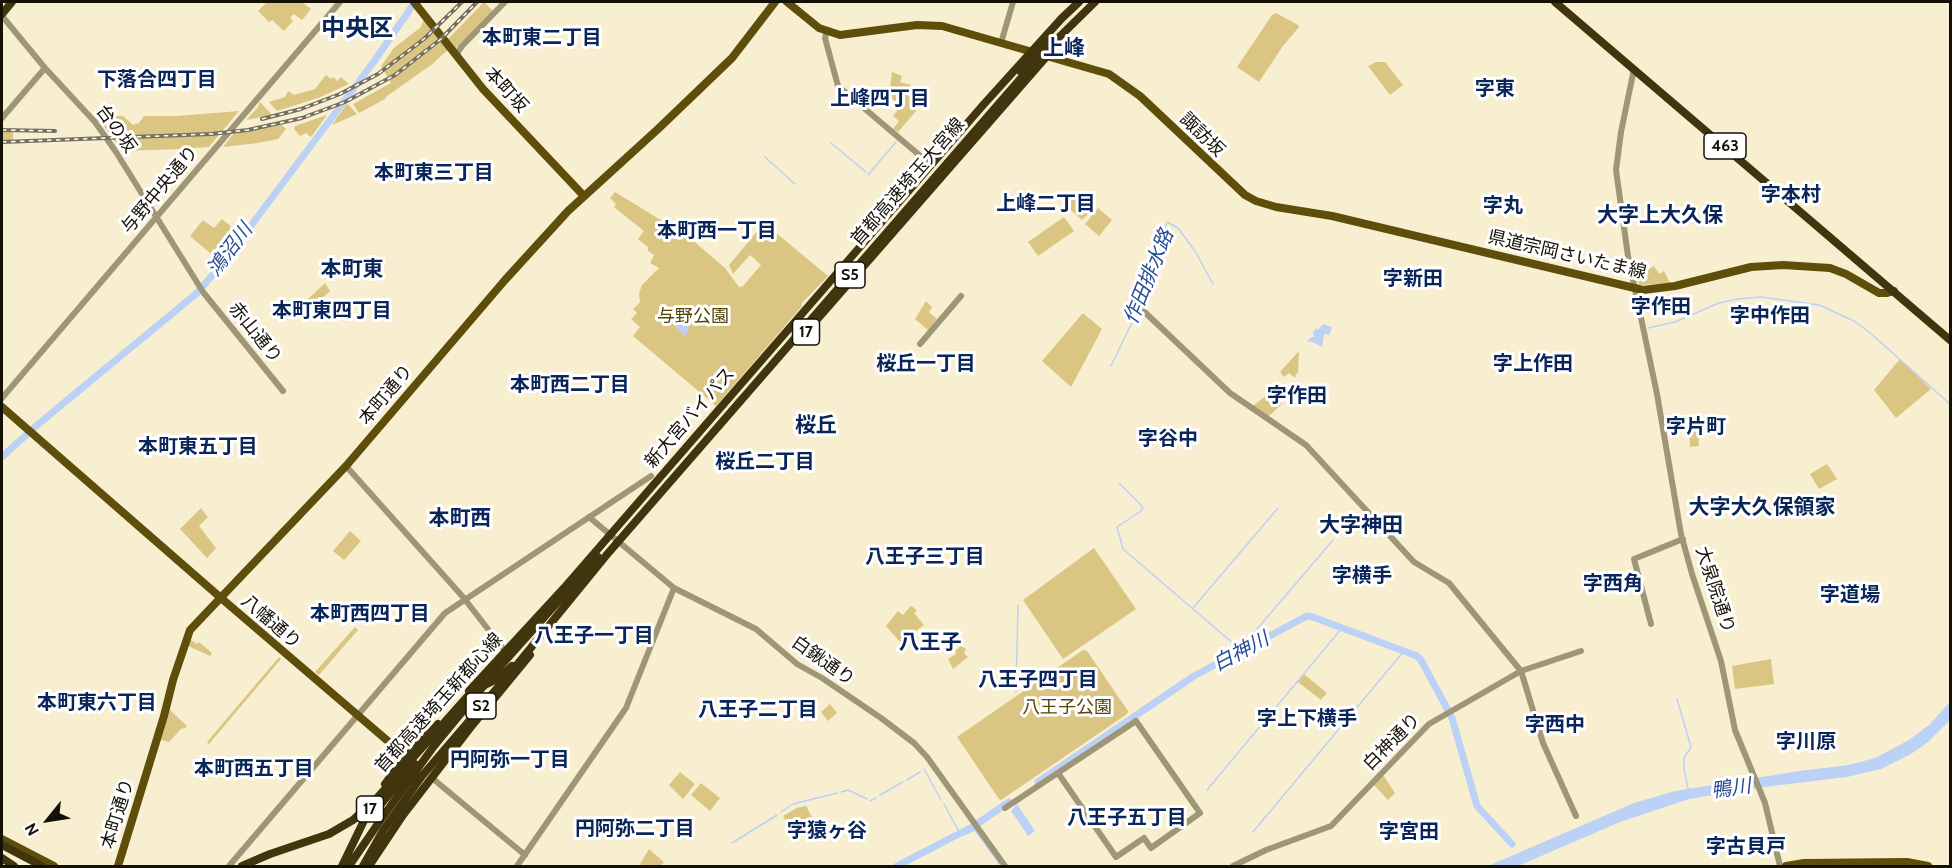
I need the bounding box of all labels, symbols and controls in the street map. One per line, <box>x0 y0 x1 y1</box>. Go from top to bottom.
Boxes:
district label: 中央区 <box>321 15 393 43</box>
district label: 本町東二丁目 <box>482 26 602 50</box>
district label: 上峰 <box>1043 36 1085 62</box>
street label: 本町坂 <box>480 63 532 117</box>
district label: 下落合四丁目 <box>97 68 217 92</box>
district label: 字東 <box>1475 77 1515 101</box>
district label: 上峰四丁目 <box>830 87 930 111</box>
street label: 台の坂 <box>91 101 141 157</box>
street label: 諏訪坂 <box>1175 108 1229 162</box>
street label: 首都高速埼玉大宮線 <box>847 114 969 250</box>
road number: 463 <box>1704 133 1746 159</box>
street label: 与野中央通り <box>117 142 203 238</box>
district label: 本町東三丁目 <box>374 161 494 185</box>
district label: 字本村 <box>1761 183 1821 207</box>
district label: 上峰二丁目 <box>996 192 1096 216</box>
district label: 字丸 <box>1483 194 1523 218</box>
district label: 大字上大久保 <box>1597 203 1723 229</box>
water label: 鴻沼川 <box>202 219 258 281</box>
district label: 本町西一丁目 <box>657 219 777 243</box>
water label: 作田排水路 <box>1119 226 1179 328</box>
street label: 県道宗岡さいたま線 <box>1486 226 1648 284</box>
district label: 本町東 <box>321 257 383 283</box>
road number: S5 <box>835 262 865 288</box>
district label: 字新田 <box>1383 267 1443 291</box>
district label: 字作田 <box>1631 295 1691 319</box>
street label: 赤山通り <box>224 298 286 368</box>
district label: 本町東四丁目 <box>272 299 392 323</box>
district label: 字中作田 <box>1730 304 1810 328</box>
park label: 与野公園 <box>657 306 729 328</box>
road number: 17 <box>792 319 820 345</box>
district label: 桜丘一丁目 <box>876 352 976 376</box>
district label: 字上作田 <box>1493 352 1573 376</box>
street label: 本町通り <box>355 360 417 430</box>
street label: 新大宮バイパス <box>641 363 739 473</box>
district label: 本町西二丁目 <box>510 373 630 397</box>
district label: 字作田 <box>1267 384 1327 408</box>
district label: 桜丘 <box>795 413 837 439</box>
district label: 字片町 <box>1666 415 1726 439</box>
district label: 字谷中 <box>1138 427 1198 451</box>
district label: 本町東五丁目 <box>138 435 258 459</box>
district label: 桜丘二丁目 <box>715 450 815 474</box>
district label: 大字大久保領家 <box>1689 495 1835 521</box>
district label: 本町西 <box>429 506 491 532</box>
district label: 大字神田 <box>1319 513 1403 539</box>
street label: 大泉院通り <box>1691 544 1739 636</box>
district label: 八王子三丁目 <box>865 545 985 569</box>
district label: 字横手 <box>1332 564 1392 588</box>
district label: 字西角 <box>1583 572 1643 596</box>
district label: 字道場 <box>1820 583 1880 607</box>
street label: 八幡通り <box>237 590 305 654</box>
district label: 本町西四丁目 <box>310 602 430 626</box>
district label: 八王子一丁目 <box>534 624 654 648</box>
water label: 白神川 <box>1209 627 1273 677</box>
street label: 首都高速埼玉新都心線 <box>371 629 507 777</box>
district label: 八王子 <box>899 630 961 656</box>
street label: 白鍬通り <box>787 632 859 690</box>
district label: 八王子四丁目 <box>978 668 1098 692</box>
district label: 本町東六丁目 <box>37 691 157 715</box>
road number: S2 <box>466 693 496 719</box>
park label: 八王子公園 <box>1022 697 1112 719</box>
district label: 八王子二丁目 <box>698 698 818 722</box>
district label: 字上下横手 <box>1257 707 1357 731</box>
street label: 白神通り <box>1359 709 1425 775</box>
district label: 字西中 <box>1525 713 1585 737</box>
district label: 字川原 <box>1776 730 1836 754</box>
district label: 円阿弥一丁目 <box>450 748 570 772</box>
district label: 本町西五丁目 <box>194 757 314 781</box>
water label: 鴨川 <box>1710 774 1752 804</box>
street label: 本町通り <box>97 776 139 852</box>
north arrow <box>18 790 78 850</box>
road number: 17 <box>356 796 384 822</box>
district label: 八王子五丁目 <box>1067 806 1187 830</box>
district label: 円阿弥二丁目 <box>575 817 695 841</box>
district label: 字猿ヶ谷 <box>787 819 867 843</box>
text: N <box>21 820 43 839</box>
district label: 字宮田 <box>1379 820 1439 844</box>
district label: 字古貝戸 <box>1706 835 1786 859</box>

